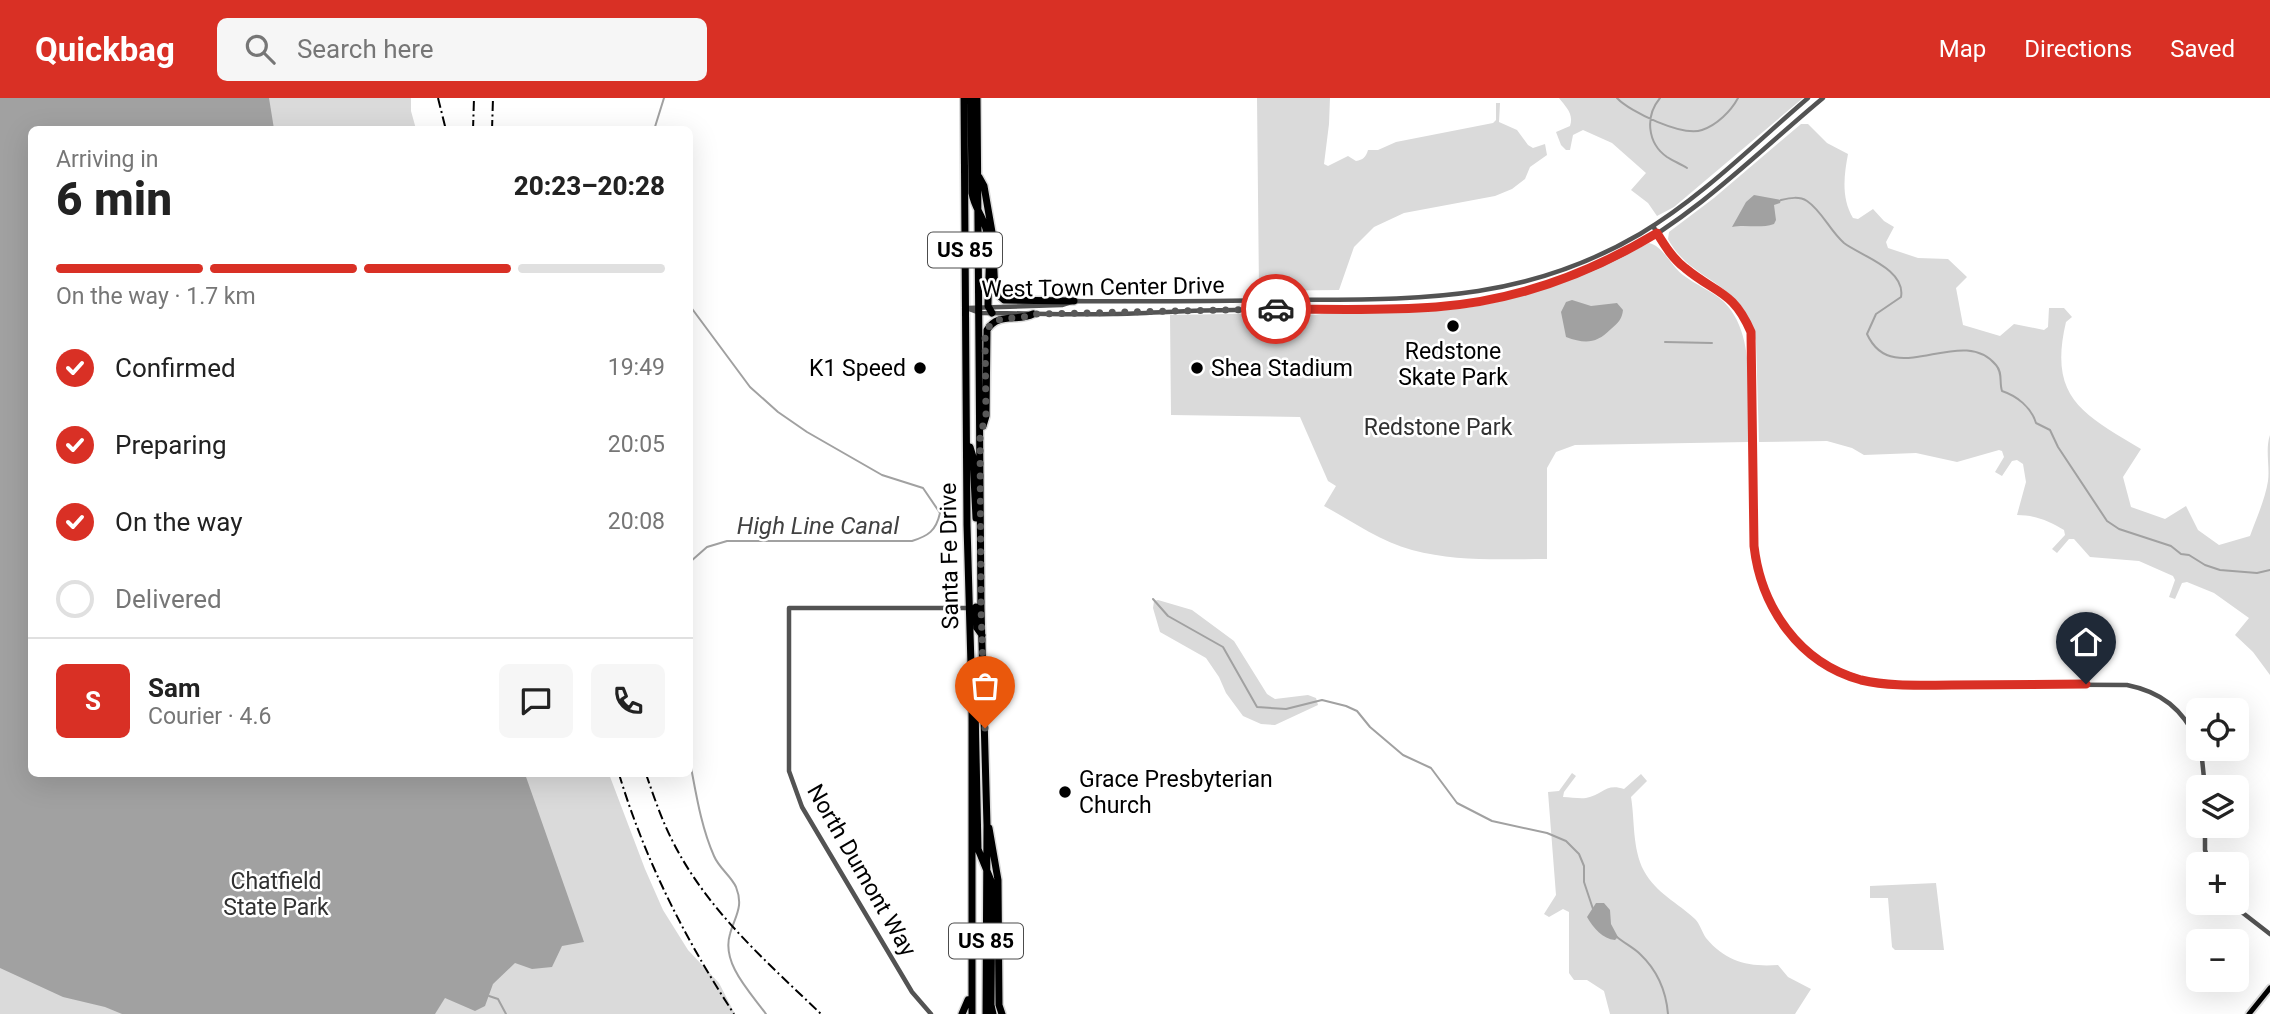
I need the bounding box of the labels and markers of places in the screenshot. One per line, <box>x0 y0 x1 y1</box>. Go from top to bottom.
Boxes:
marker: Redstone Skate Park <box>1445 318 1461 334</box>
place label: Redstone Skate Park <box>1398 338 1508 391</box>
place label: K1 Speed <box>809 355 906 382</box>
place label: Shea Stadium <box>1211 355 1353 382</box>
marker: K1 Speed <box>912 360 928 376</box>
marker: Shea Stadium <box>1189 360 1205 376</box>
pin <box>2056 612 2116 684</box>
pin <box>955 656 1015 728</box>
place label: Grace Presbyterian Church <box>1079 766 1273 819</box>
marker: Grace Presbyterian Church <box>1057 784 1073 800</box>

